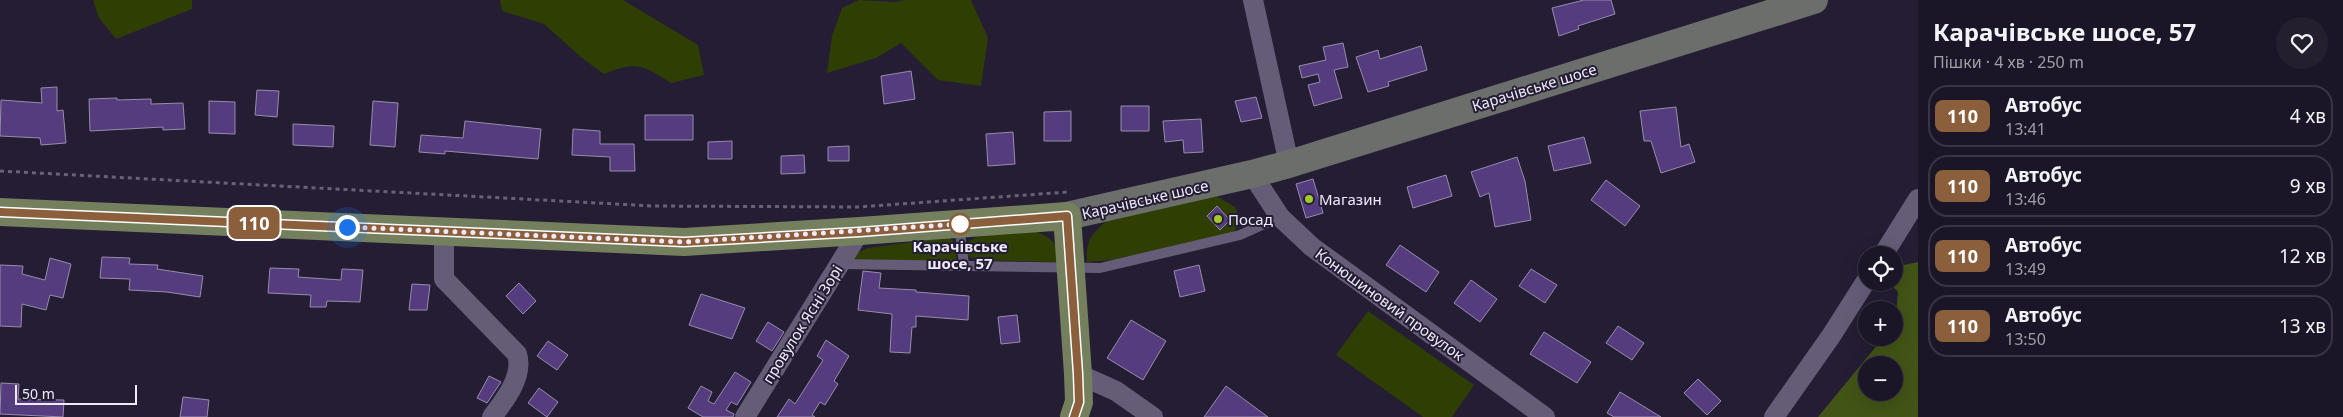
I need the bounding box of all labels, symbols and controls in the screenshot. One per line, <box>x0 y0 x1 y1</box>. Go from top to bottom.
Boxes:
text: Карачівське шосе, 57 <box>1933 15 2196 48</box>
button: heart <box>2276 17 2328 69</box>
text: Пішки · 4 хв · 250 m <box>1933 51 2084 73</box>
street label: Карачівське шосе <box>1469 59 1599 115</box>
text: Автобус <box>2005 92 2082 118</box>
text: 4 хв <box>2290 103 2326 129</box>
text: 110 <box>1947 104 1978 128</box>
text: 13:41 <box>2005 118 2046 140</box>
text: Автобус <box>2005 162 2082 188</box>
text: 9 хв <box>2290 173 2326 199</box>
text: 110 <box>1947 174 1978 198</box>
street label: Карачівське шосе <box>1080 175 1210 223</box>
text: 13:46 <box>2005 188 2046 210</box>
place label: Магазин <box>1319 189 1382 209</box>
marker: Магазин <box>1303 193 1315 205</box>
line badge: 110 <box>225 207 283 239</box>
place label: Посад <box>1228 209 1273 229</box>
text: 110 <box>239 211 269 235</box>
marker: Карачівське шосе, 57 <box>949 213 971 235</box>
marker: Посад <box>1212 213 1224 225</box>
your location <box>335 215 360 240</box>
text: Автобус <box>2005 232 2082 258</box>
place label: Карачівське шосе, 57 <box>912 236 1008 273</box>
street label: Конюшиновий провулок <box>1312 243 1468 365</box>
text: 12 хв <box>2279 243 2326 269</box>
text: 110 <box>1947 244 1978 268</box>
map controls <box>1858 246 1903 401</box>
button: locate <box>1858 246 1903 291</box>
text: 13:49 <box>2005 258 2046 280</box>
street label: провулок Ясні Зорі <box>757 261 847 387</box>
button: + <box>1858 301 1903 346</box>
text: Автобус <box>2005 302 2082 328</box>
text: 13 хв <box>2279 313 2326 339</box>
text: 110 <box>1947 314 1978 338</box>
text: 13:50 <box>2005 328 2046 350</box>
button: − <box>1858 356 1903 401</box>
scale bar <box>15 382 138 405</box>
text: 50 m <box>22 384 55 403</box>

